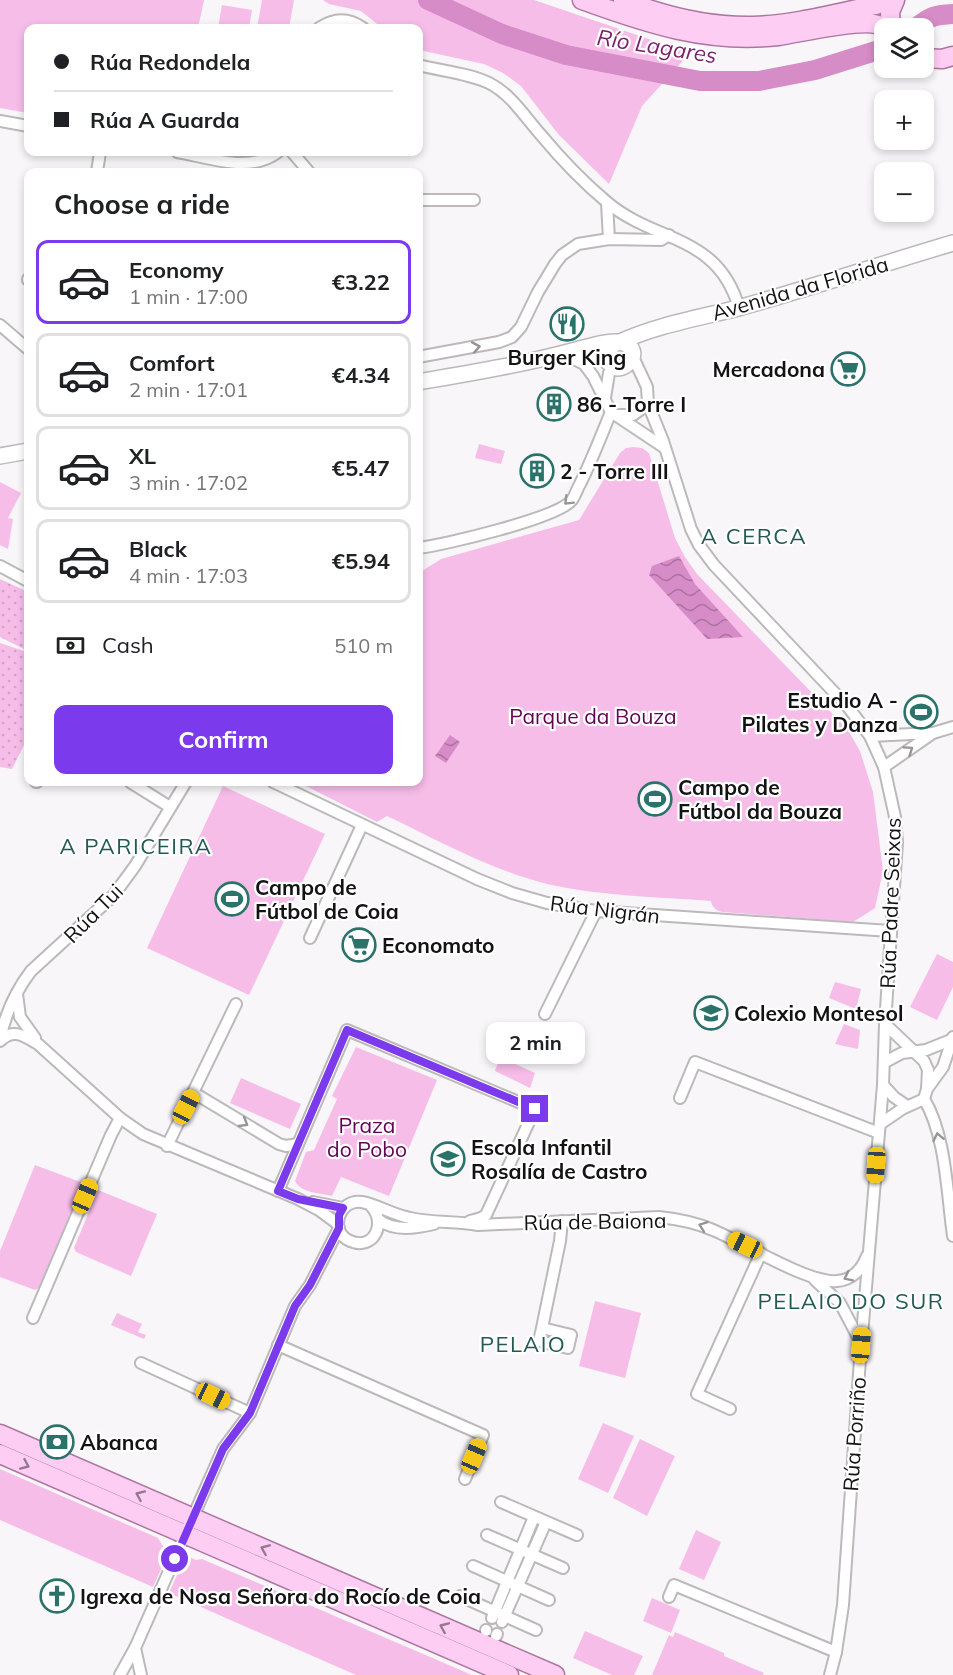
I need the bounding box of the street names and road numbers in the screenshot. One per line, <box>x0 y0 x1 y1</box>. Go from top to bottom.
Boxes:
street label: Avenida da Florida <box>709 250 891 326</box>
street label: Rúa Padre Seixas <box>874 817 906 989</box>
street label: Rúa Tui <box>58 878 128 948</box>
street label: Rúa Nigrán <box>549 889 661 929</box>
street label: Rúa de Baiona <box>523 1207 667 1235</box>
street label: Rúa Porriño <box>837 1376 871 1492</box>

